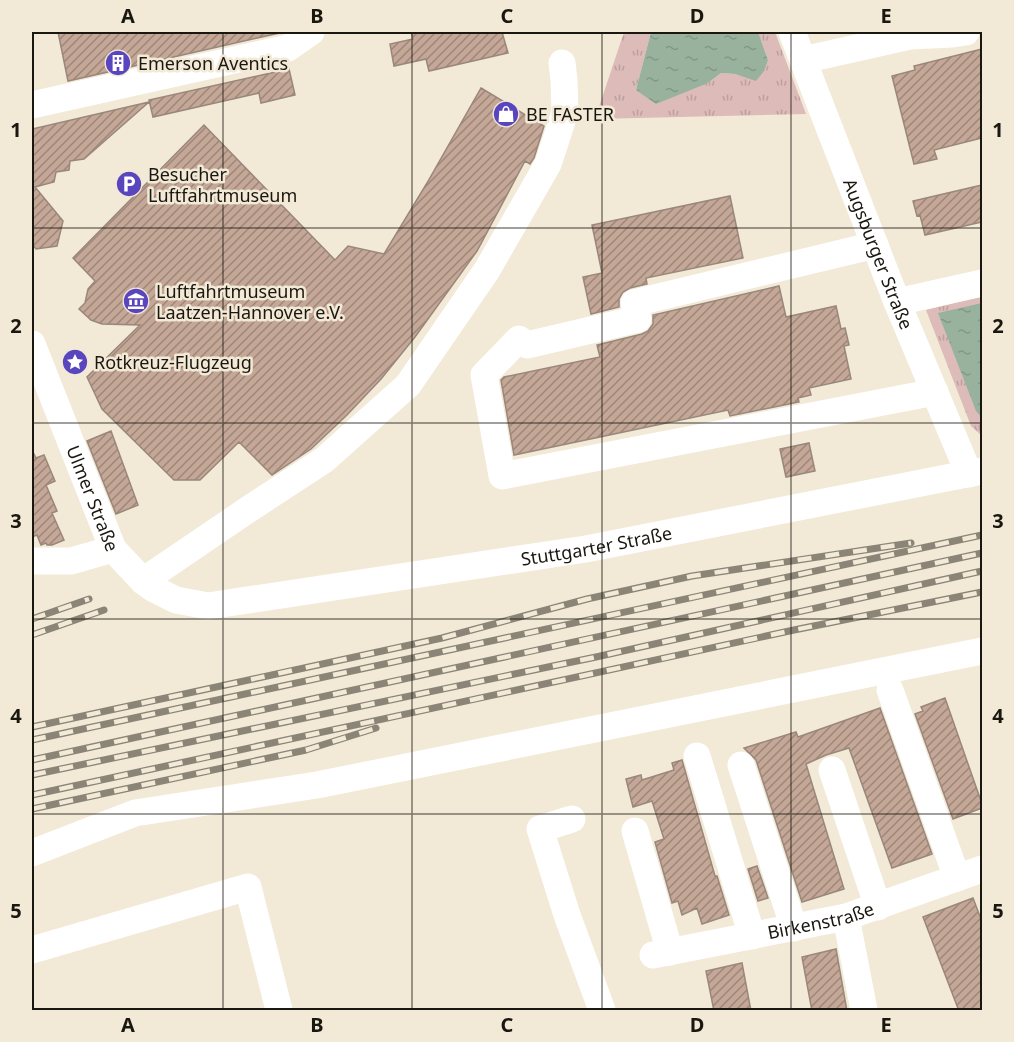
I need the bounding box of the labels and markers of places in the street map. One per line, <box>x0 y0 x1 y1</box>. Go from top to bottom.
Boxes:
building icon: Emerson Aventics <box>103 48 133 78</box>
place label: Emerson Aventics <box>138 51 288 75</box>
shop icon: BE FASTER <box>491 99 521 129</box>
place label: BE FASTER <box>526 102 614 126</box>
place label: Besucher Luftfahrtmuseum <box>148 162 297 207</box>
parking icon: Besucher Luftfahrtmuseum <box>114 169 144 199</box>
place label: Luftfahrtmuseum Laatzen-Hannover e.V. <box>156 279 344 324</box>
museum icon: Luftfahrtmuseum Laatzen-Hannover e.V. <box>121 286 151 316</box>
place icon: Rotkreuz-Flugzeug <box>60 347 90 377</box>
place label: Rotkreuz-Flugzeug <box>94 350 252 374</box>

